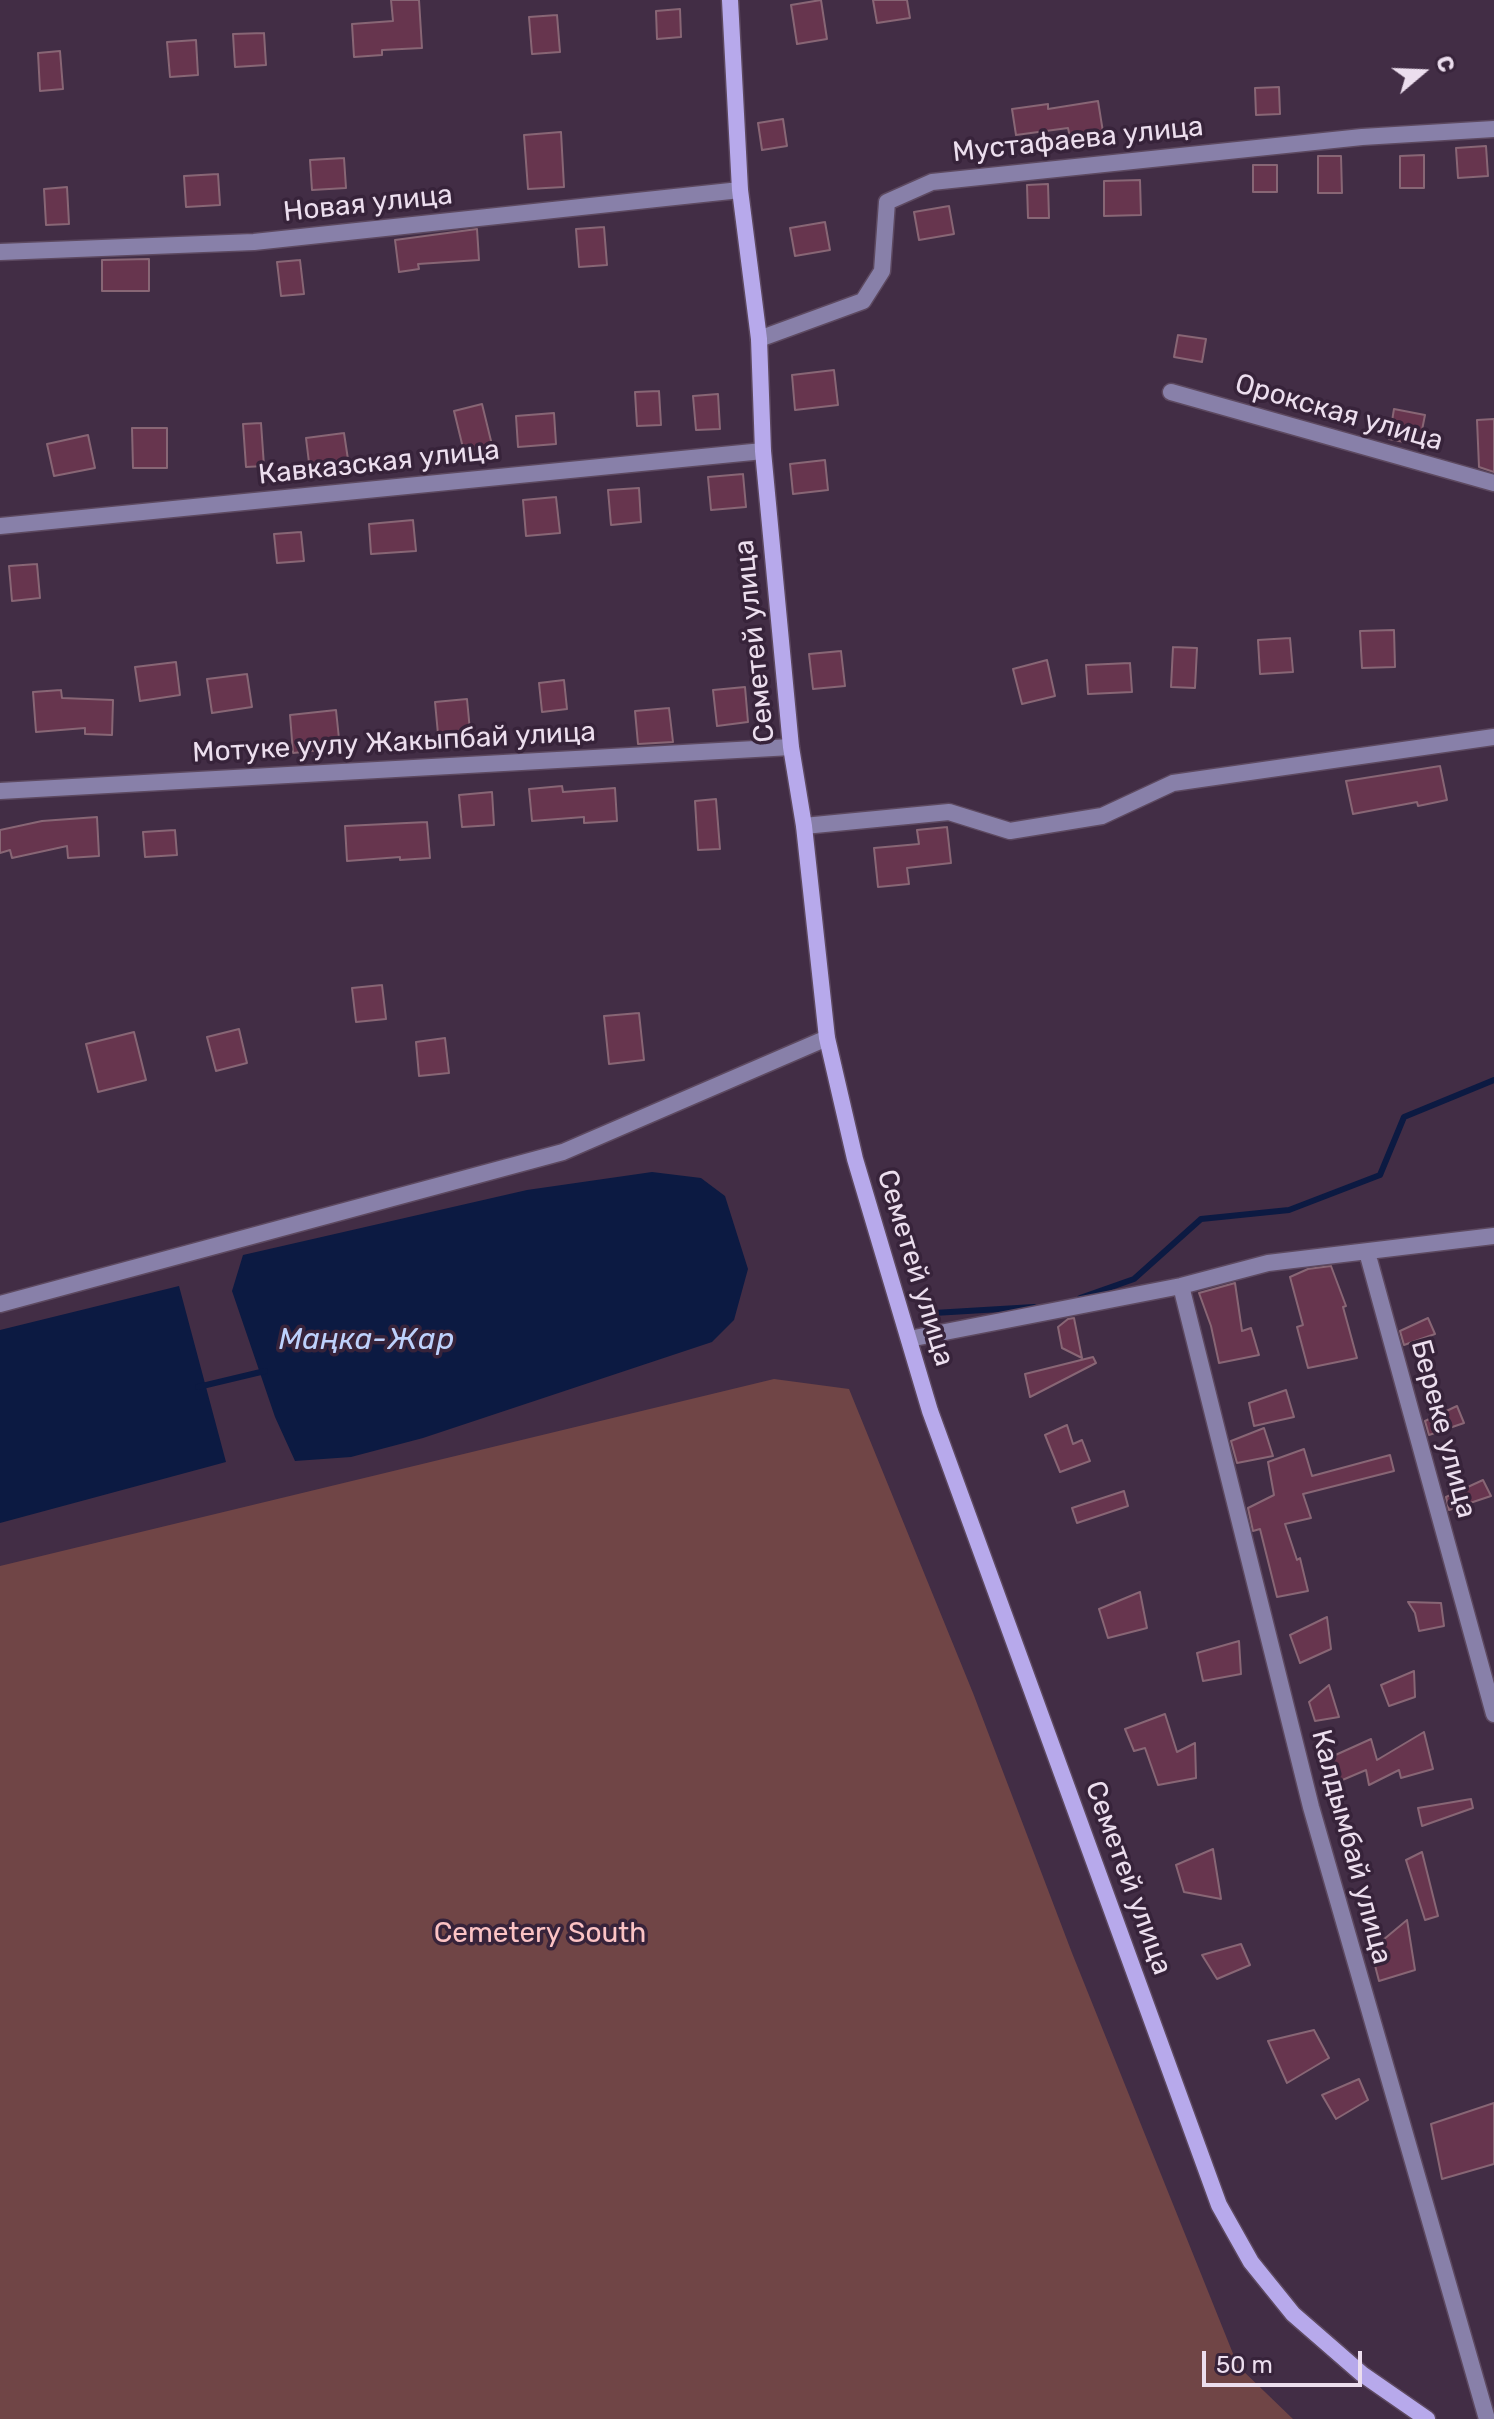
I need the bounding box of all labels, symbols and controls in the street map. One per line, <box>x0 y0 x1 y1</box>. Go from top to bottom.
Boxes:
north arrow <box>1382 32 1462 112</box>
text: С <box>1430 52 1460 76</box>
street label: Мустафаева улица <box>951 110 1205 170</box>
street label: Новая улица <box>282 178 454 230</box>
street label: Орокская улица <box>1231 367 1447 459</box>
street label: Кавказская улица <box>257 434 501 492</box>
street label: Семетей улица <box>728 538 782 744</box>
street label: Мотуке уулу Жакыпбай улица <box>191 716 597 770</box>
street label: Семетей улица <box>869 1166 961 1370</box>
water label: Маңка-Жар <box>278 1322 454 1358</box>
street label: Береке улица <box>1403 1336 1483 1522</box>
street label: Калдымбай улица <box>1304 1726 1398 1968</box>
street label: Семетей улица <box>1077 1777 1179 1979</box>
park label: Cemetery South <box>434 1917 646 1951</box>
scale bar <box>1206 2335 1366 2385</box>
text: 50 m <box>1216 2351 1273 2379</box>

